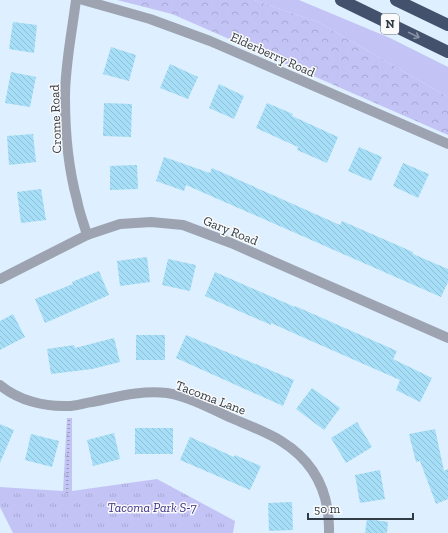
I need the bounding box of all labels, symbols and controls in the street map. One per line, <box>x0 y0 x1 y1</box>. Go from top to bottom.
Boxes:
road number: N <box>381 14 399 34</box>
street label: Elderberry Road <box>228 29 317 80</box>
one-way arrow <box>408 32 420 40</box>
street label: Crome Road <box>47 84 64 154</box>
street label: Gary Road <box>201 213 260 248</box>
street label: Tacoma Lane <box>174 377 248 418</box>
scale bar <box>308 495 413 521</box>
park label: Tacoma Park S-7 <box>108 500 197 515</box>
text: 50 m <box>314 502 341 516</box>

